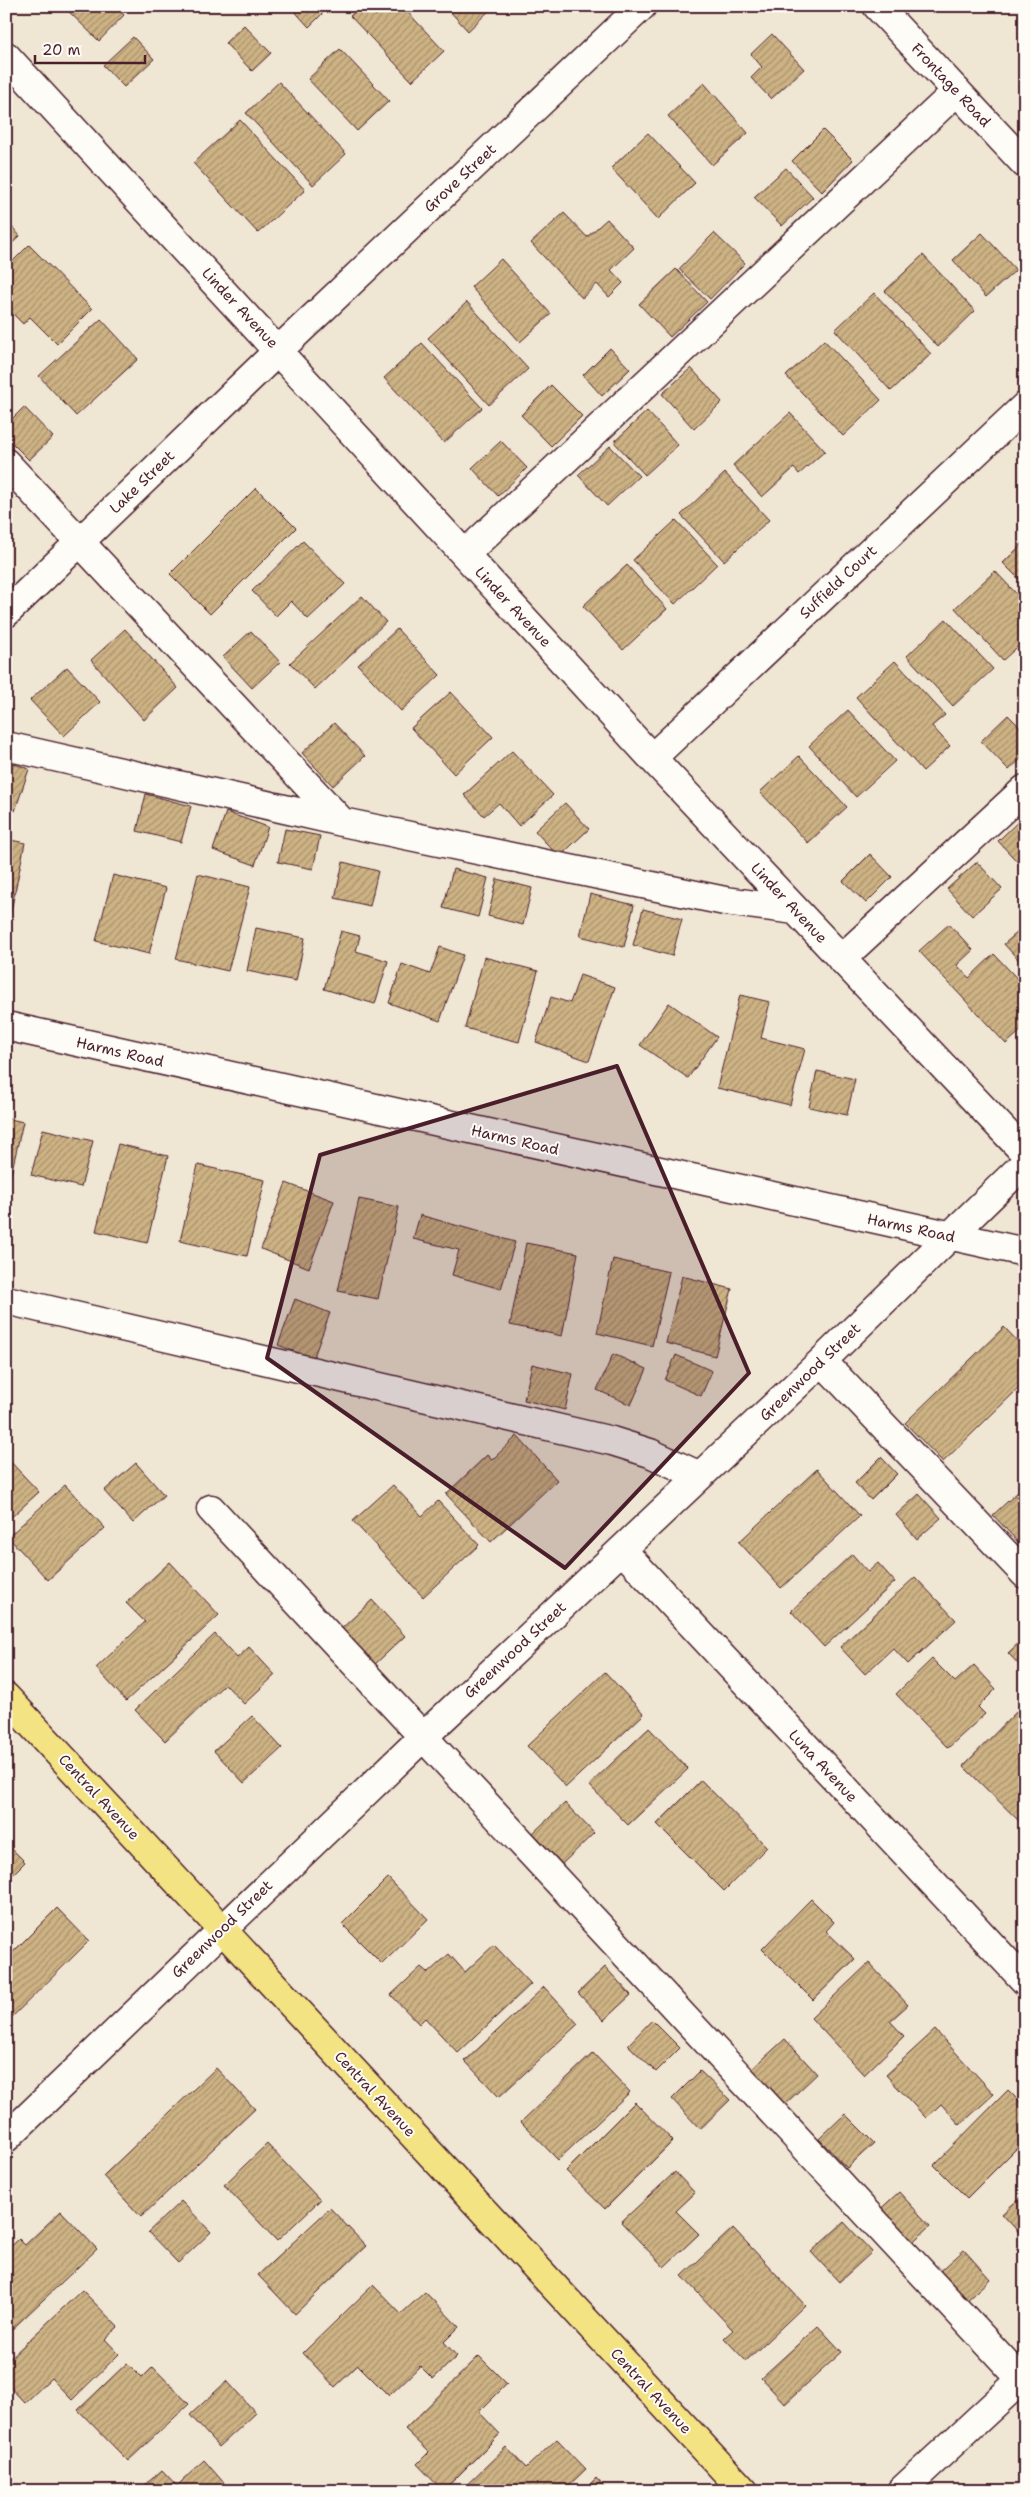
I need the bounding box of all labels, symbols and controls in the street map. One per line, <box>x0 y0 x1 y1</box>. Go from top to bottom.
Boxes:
scale bar <box>35 32 145 64</box>
street label: Frontage Road <box>907 39 995 132</box>
text: 20 m <box>42 40 81 60</box>
street label: Grove Street <box>420 139 500 217</box>
street label: Linder Avenue <box>197 263 283 353</box>
street label: Lake Street <box>105 446 179 518</box>
street label: Suffield Court <box>795 541 881 623</box>
street label: Linder Avenue <box>470 562 556 652</box>
street label: Linder Avenue <box>746 858 832 948</box>
street label: Harms Road <box>74 1032 166 1072</box>
street label: Harms Road <box>469 1120 561 1160</box>
street label: Harms Road <box>865 1209 957 1247</box>
street label: Greenwood Street <box>755 1319 865 1425</box>
street label: Greenwood Street <box>460 1597 570 1703</box>
street label: Luna Avenue <box>784 1725 862 1807</box>
street label: Central Avenue <box>54 1750 144 1844</box>
street label: Greenwood Street <box>167 1876 277 1982</box>
street label: Central Avenue <box>330 2047 420 2141</box>
street label: Central Avenue <box>606 2344 696 2438</box>

